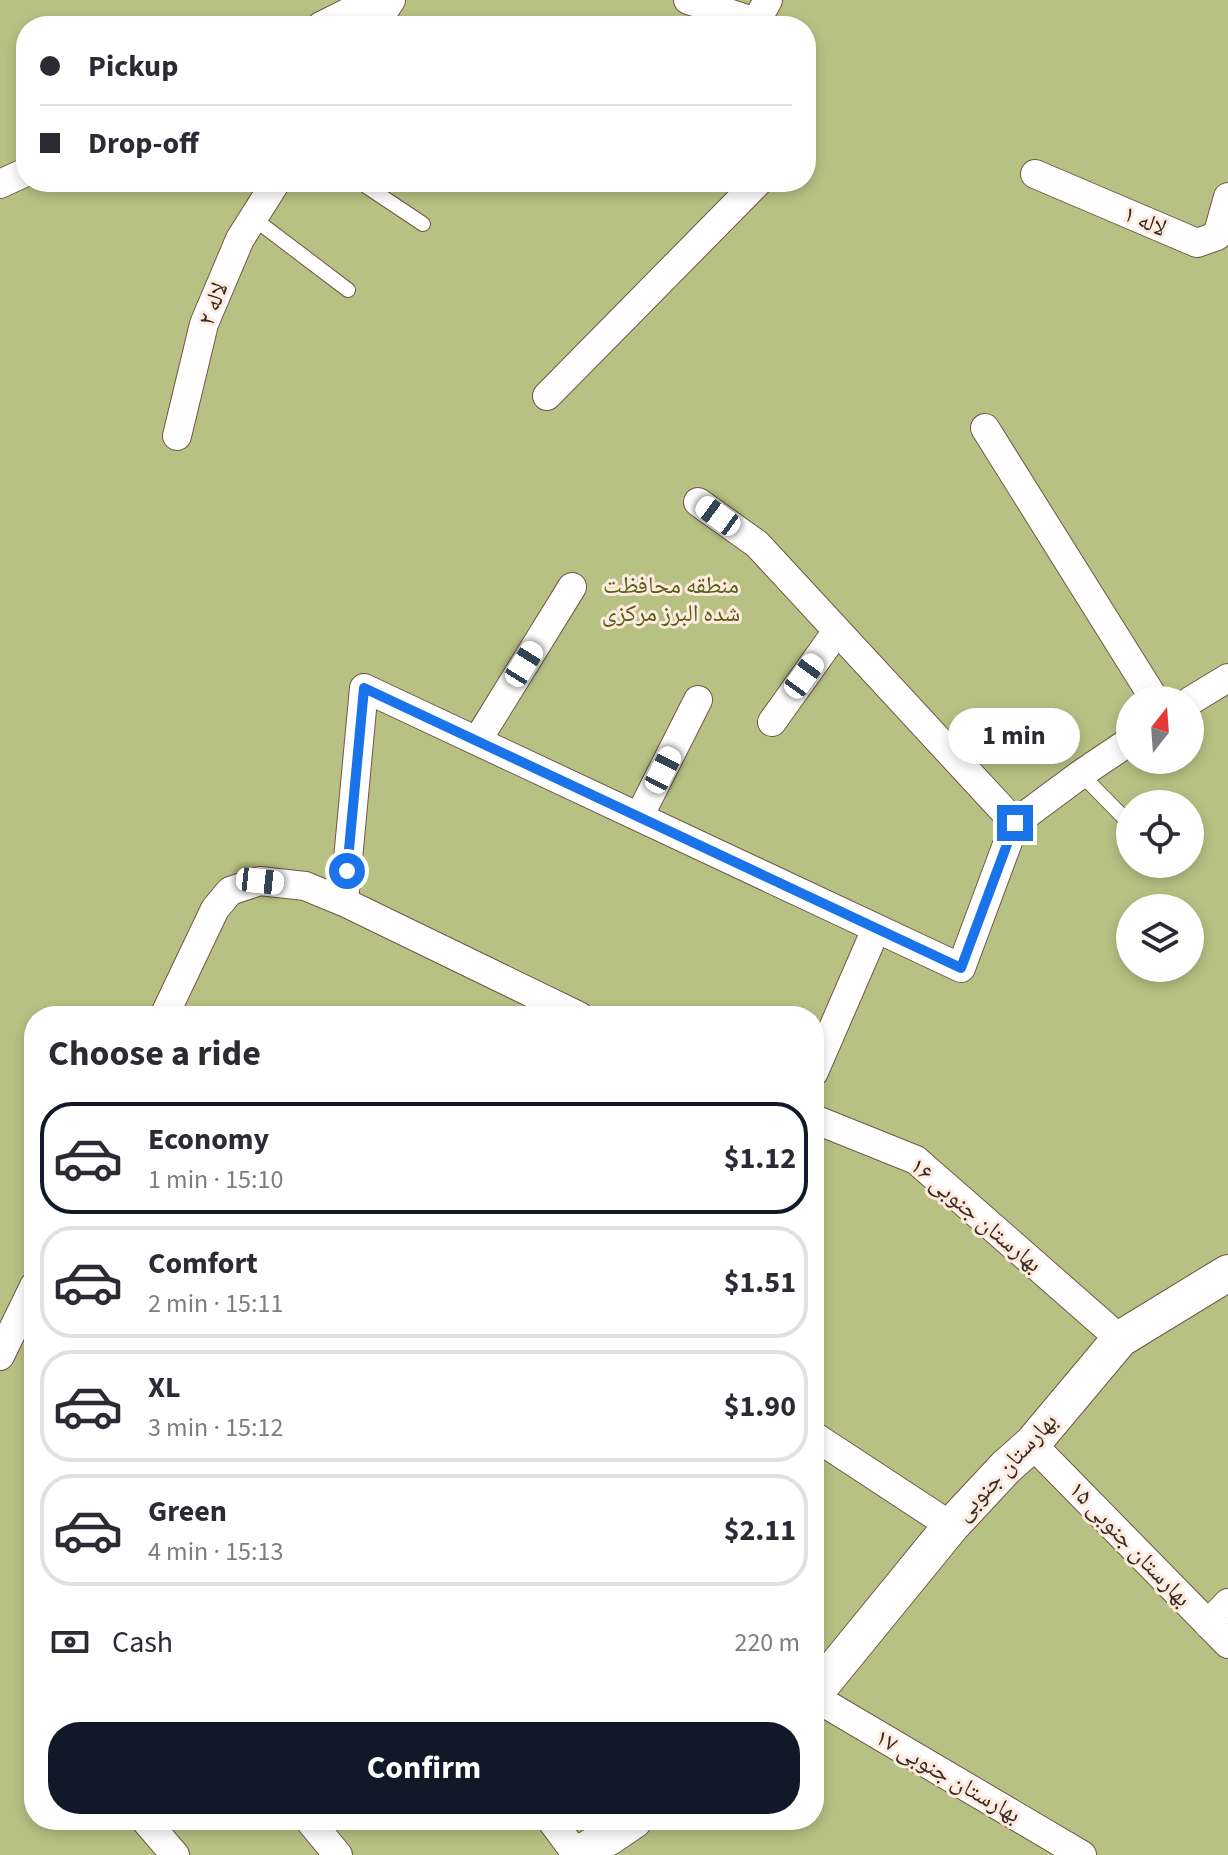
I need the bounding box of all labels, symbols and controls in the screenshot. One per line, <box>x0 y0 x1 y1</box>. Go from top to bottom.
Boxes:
text: Pickup <box>88 45 178 88</box>
text: Drop-off <box>88 122 199 165</box>
street label: لاله ۱ <box>1118 196 1172 246</box>
street label: لاله ۲ <box>189 277 237 331</box>
car <box>692 492 744 540</box>
park label: منطقه محافظت شده البرز مرکزی <box>602 568 740 631</box>
car <box>501 637 547 691</box>
car <box>780 650 828 702</box>
north arrow <box>1116 686 1204 774</box>
map controls <box>1116 686 1204 982</box>
callout: 1 min <box>949 707 1081 763</box>
text: 1 min <box>982 717 1046 754</box>
car <box>641 743 685 797</box>
button: locate <box>1116 790 1204 878</box>
route end <box>997 805 1033 841</box>
route start <box>329 853 365 889</box>
car <box>235 867 285 895</box>
button: layers <box>1116 894 1204 982</box>
text: Choose a ride <box>48 1028 261 1079</box>
text: Economy <box>148 1118 269 1161</box>
icon: car <box>52 1122 124 1194</box>
text: $1.12 <box>724 1137 796 1180</box>
street label: بهارستان جنوبی ۱۶ <box>902 1149 1050 1281</box>
text: 1 min · 15:10 <box>148 1161 283 1198</box>
text: Comfort <box>148 1242 258 1285</box>
icon: car <box>52 1246 124 1318</box>
text: $1.51 <box>724 1261 796 1304</box>
text: 2 min · 15:11 <box>148 1285 283 1322</box>
text: XL <box>148 1366 181 1409</box>
icon: car <box>52 1370 124 1442</box>
text: $1.90 <box>724 1385 796 1428</box>
street label: بهارستان جنوبی <box>946 1405 1066 1529</box>
text: 3 min · 15:12 <box>148 1409 283 1446</box>
street label: بهارستان جنوبی ۱۵ <box>1061 1473 1199 1615</box>
text: Green <box>148 1490 227 1533</box>
icon: car <box>52 1494 124 1566</box>
text: $2.11 <box>724 1509 796 1552</box>
text: 4 min · 15:13 <box>148 1533 283 1570</box>
icon: cash <box>48 1620 92 1664</box>
text: Cash <box>112 1621 173 1664</box>
text: 220 m <box>734 1624 800 1661</box>
street label: بهارستان جنوبی ۱۷ <box>868 1720 1028 1832</box>
button: Confirm <box>48 1722 800 1814</box>

